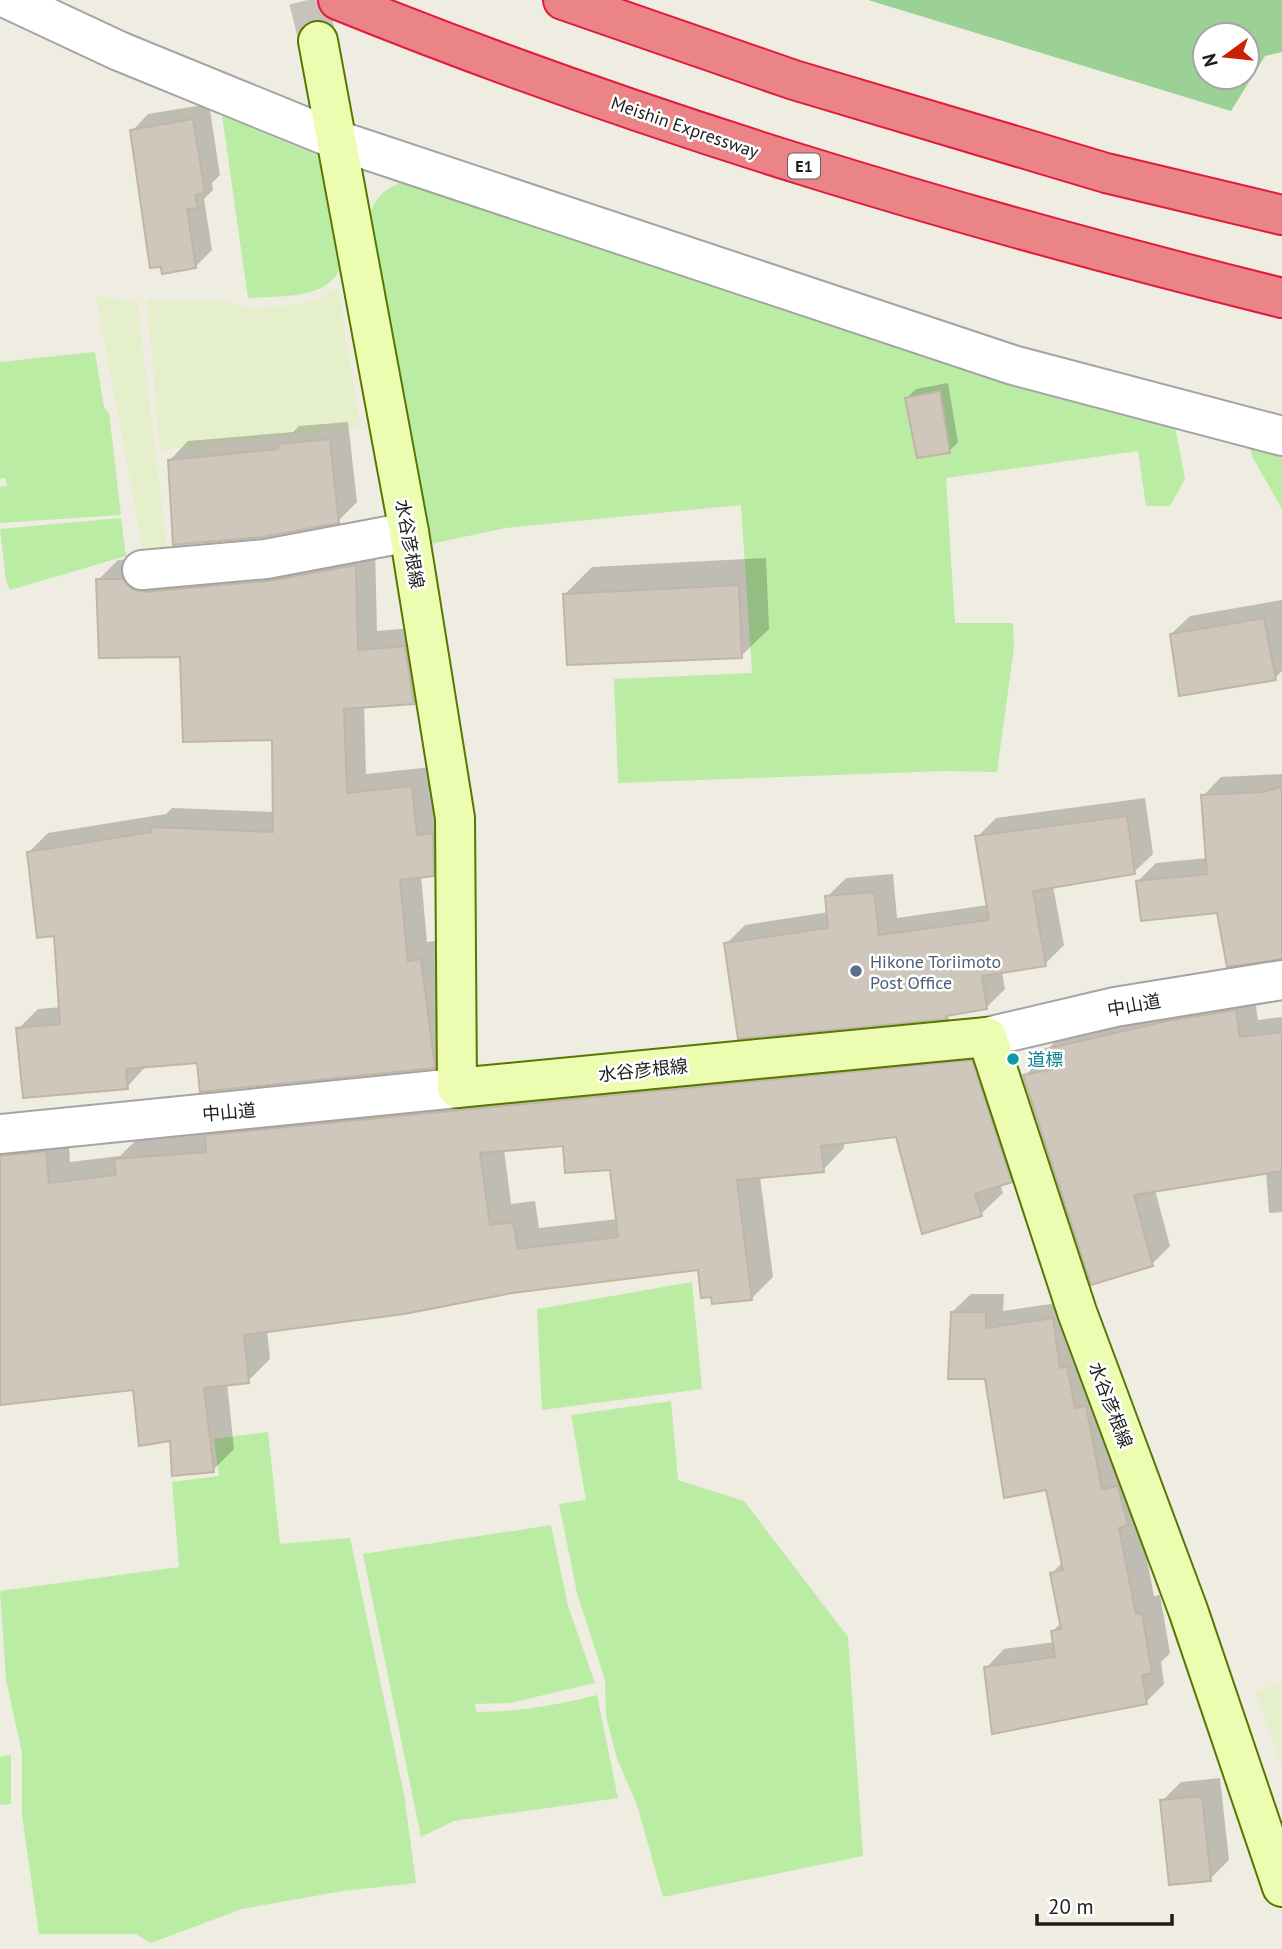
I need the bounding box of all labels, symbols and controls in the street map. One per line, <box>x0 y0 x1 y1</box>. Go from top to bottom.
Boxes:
north arrow <box>1191 21 1261 91</box>
text: N <box>1196 51 1223 70</box>
street label: Meishin Expressway <box>608 91 762 163</box>
road number: E1 <box>788 154 820 178</box>
street label: 水谷彦根線 <box>391 498 429 590</box>
place label: Hikone Toriimoto Post Office <box>870 950 1001 994</box>
marker: Hikone Toriimoto Post Office <box>848 963 864 979</box>
street label: 中山道 <box>1105 989 1163 1021</box>
place label: 道標 <box>1027 1048 1063 1071</box>
marker: 道標 <box>1005 1051 1021 1067</box>
street label: 水谷彦根線 <box>597 1054 689 1086</box>
street label: 中山道 <box>201 1098 257 1126</box>
street label: 水谷彦根線 <box>1084 1359 1138 1451</box>
scale bar <box>1037 1882 1172 1926</box>
text: 20 m <box>1048 1893 1094 1920</box>

